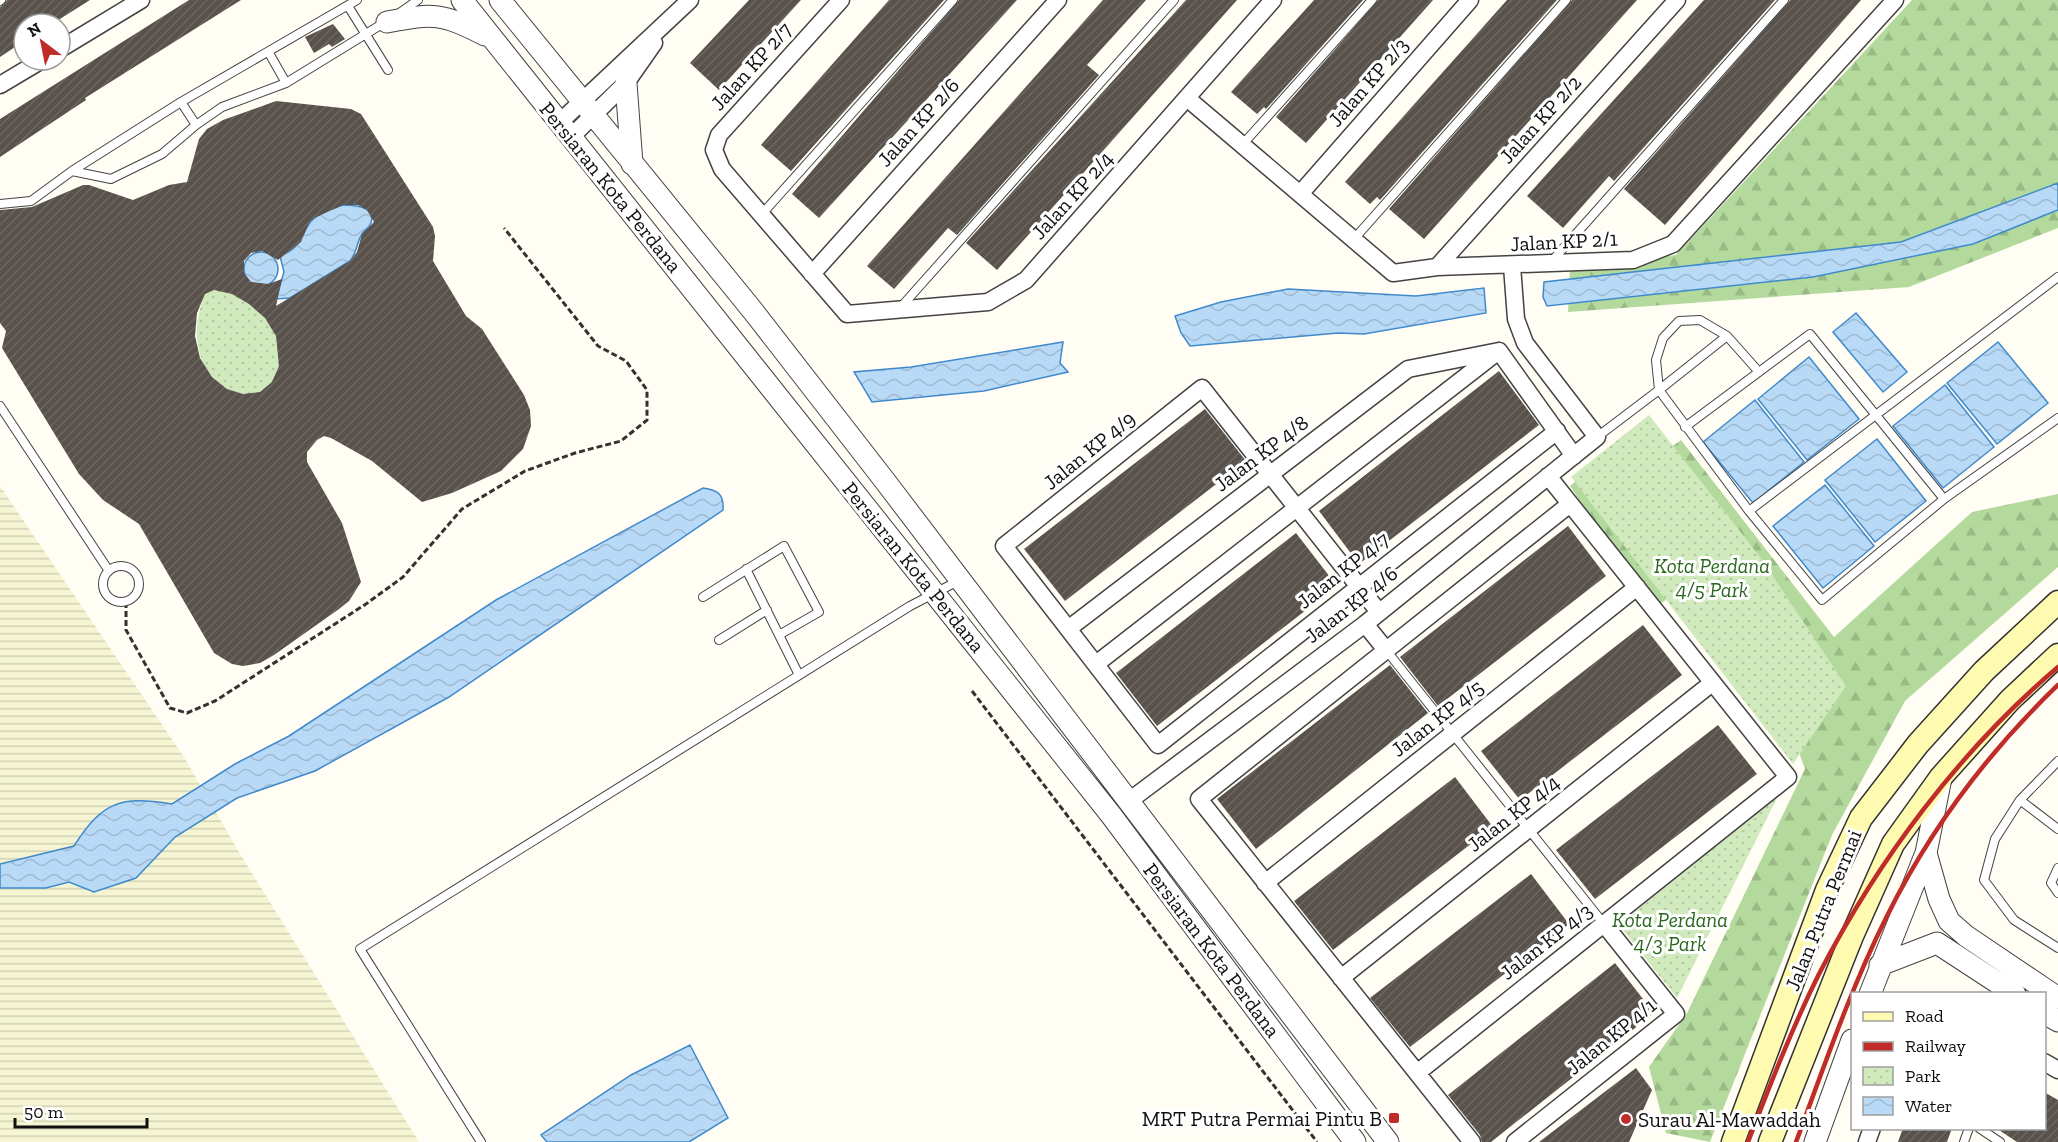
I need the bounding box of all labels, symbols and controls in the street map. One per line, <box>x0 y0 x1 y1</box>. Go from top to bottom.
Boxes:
north arrow <box>12 12 72 72</box>
street label: Jalan KP 2/7 <box>705 17 797 115</box>
text: N <box>24 18 45 41</box>
street label: Jalan KP 2/3 <box>1323 32 1413 132</box>
street label: Jalan KP 2/2 <box>1494 70 1586 168</box>
street label: Jalan KP 2/6 <box>872 73 964 171</box>
street label: Persiaran Kota Perdana <box>535 97 687 277</box>
street label: Jalan KP 2/4 <box>1026 146 1118 244</box>
street label: Jalan KP 2/1 <box>1510 226 1618 256</box>
street label: Jalan KP 4/9 <box>1038 405 1140 495</box>
street label: Jalan KP 4/8 <box>1209 410 1313 496</box>
street label: Persiaran Kota Perdana <box>838 477 990 657</box>
street label: Jalan KP 4/7 <box>1292 526 1394 614</box>
park label: Kota Perdana 4/5 Park <box>1654 553 1770 602</box>
street label: Jalan KP 4/6 <box>1300 560 1402 648</box>
street label: Jalan KP 4/5 <box>1386 674 1488 762</box>
street label: Jalan KP 4/4 <box>1462 769 1564 857</box>
street label: Jalan Putra Permai <box>1779 826 1867 994</box>
street label: Persiaran Kota Perdana <box>1138 858 1286 1042</box>
street label: Jalan KP 4/3 <box>1495 897 1597 985</box>
park label: Kota Perdana 4/3 Park <box>1612 907 1728 956</box>
street label: Jalan KP 4/1 <box>1561 992 1661 1080</box>
legend <box>1851 992 2046 1130</box>
text: Road <box>1905 1005 1944 1027</box>
text: Railway <box>1905 1035 1967 1057</box>
text: Park <box>1905 1065 1941 1087</box>
scale bar <box>15 1091 147 1129</box>
text: Water <box>1905 1095 1952 1117</box>
text: 50 m <box>24 1101 64 1123</box>
place label: MRT Putra Permai Pintu B <box>1142 1106 1382 1131</box>
place label: Surau Al-Mawaddah <box>1638 1107 1821 1132</box>
marker: MRT Putra Permai Pintu B <box>1387 1111 1401 1125</box>
marker: Surau Al-Mawaddah <box>1619 1112 1633 1126</box>

